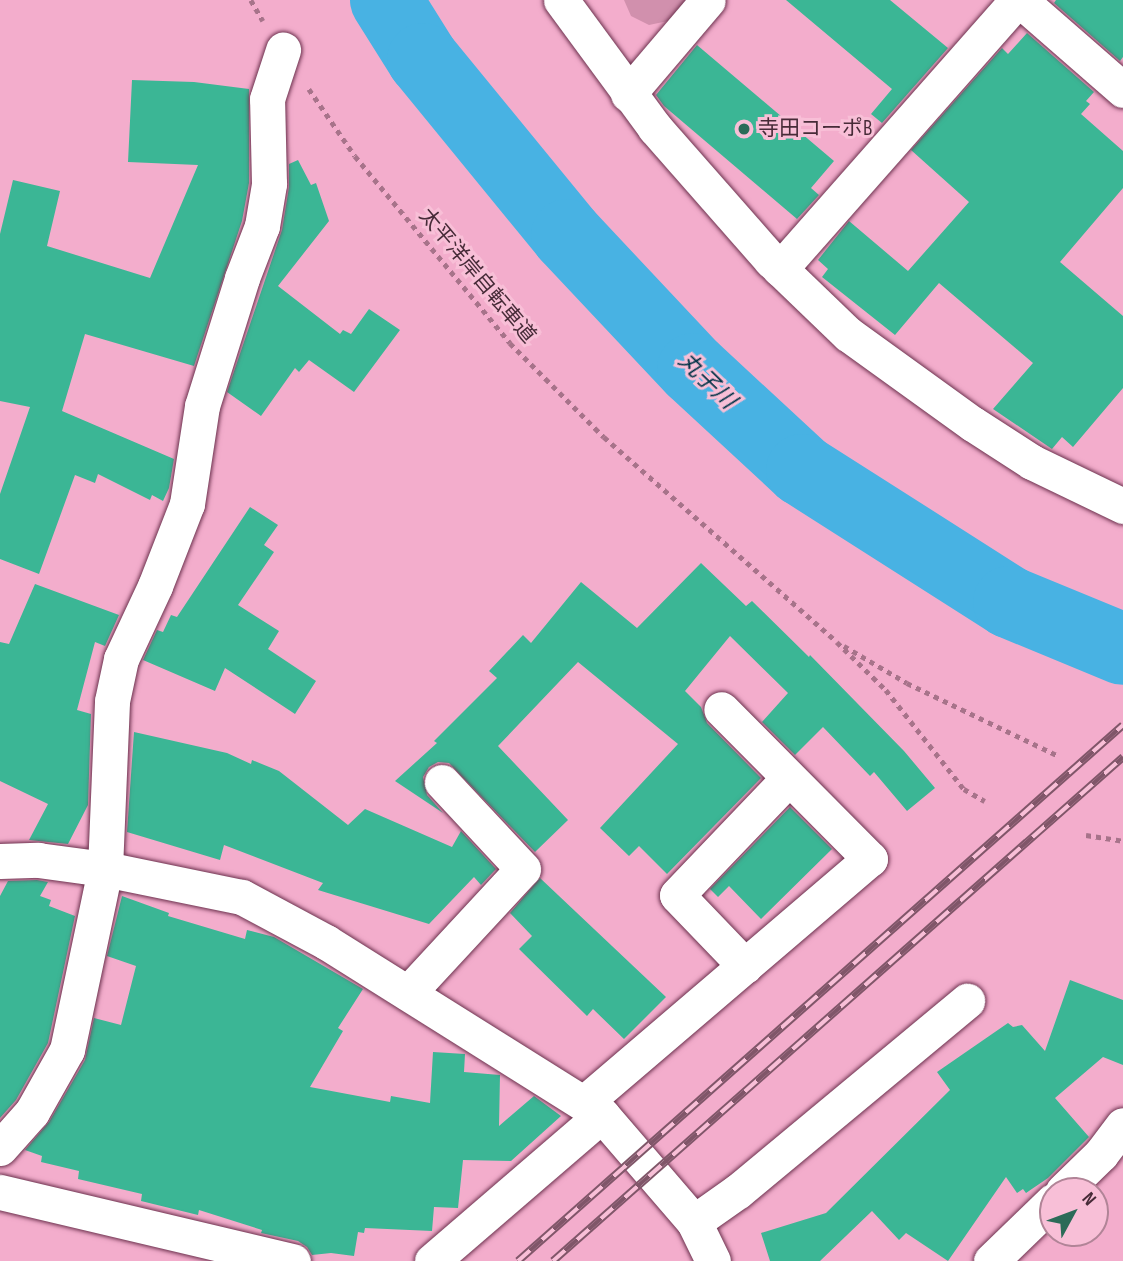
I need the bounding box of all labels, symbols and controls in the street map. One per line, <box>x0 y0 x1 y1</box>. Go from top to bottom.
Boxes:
place label: 寺田コーポB <box>758 116 872 142</box>
marker: 寺田コーポB <box>736 121 752 137</box>
street label: 太平洋岸自転車道 <box>413 204 541 348</box>
water label: 丸子川 <box>673 347 741 415</box>
north arrow <box>1039 1177 1109 1247</box>
text: N <box>1077 1188 1101 1211</box>

